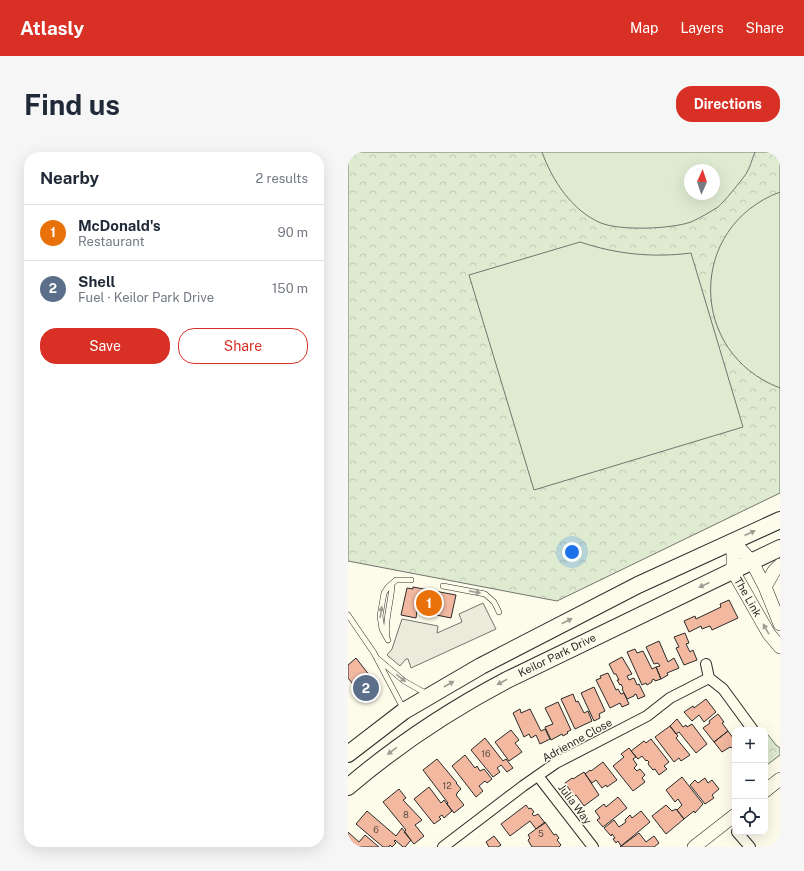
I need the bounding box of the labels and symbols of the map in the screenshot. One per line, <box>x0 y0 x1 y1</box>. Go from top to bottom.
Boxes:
north arrow <box>684 164 720 200</box>
one-way arrow <box>745 530 756 536</box>
your location <box>562 542 582 562</box>
street label: The Link <box>732 575 764 619</box>
one-way arrow <box>699 582 710 588</box>
pin: 1 <box>416 588 442 618</box>
one-way arrow <box>469 590 482 596</box>
one-way arrow <box>378 606 384 618</box>
one-way arrow <box>561 618 573 624</box>
one-way arrow <box>763 623 770 635</box>
street label: Keilor Park Drive <box>516 631 598 679</box>
pin: 2 <box>353 673 379 703</box>
one-way arrow <box>396 674 407 682</box>
one-way arrow <box>496 679 508 685</box>
one-way arrow <box>443 680 455 687</box>
street label: Adrienne Close <box>540 716 614 764</box>
one-way arrow <box>387 747 398 755</box>
house number: 16 <box>481 748 491 759</box>
house number: 12 <box>442 780 452 791</box>
street label: Julia Way <box>556 782 594 826</box>
house number: 8 <box>403 809 409 820</box>
house number: 6 <box>373 824 379 835</box>
house number: 5 <box>538 828 544 839</box>

